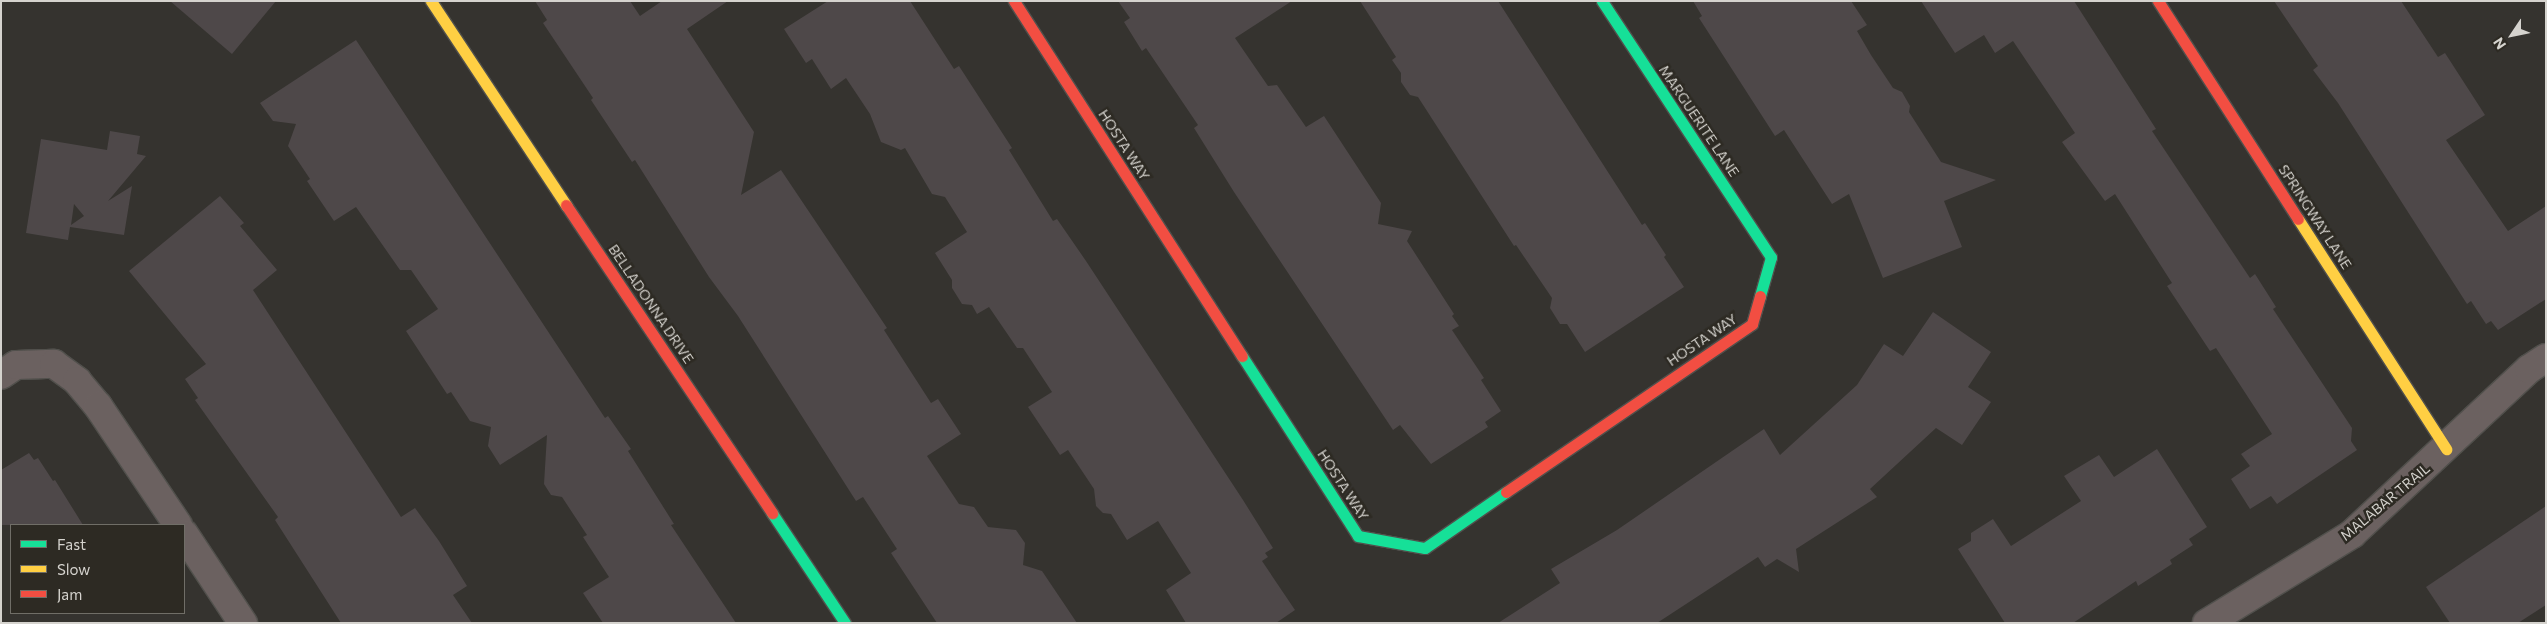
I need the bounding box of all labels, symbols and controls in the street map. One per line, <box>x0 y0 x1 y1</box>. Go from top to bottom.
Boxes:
north arrow <box>2487 10 2537 60</box>
text: N <box>2489 35 2509 53</box>
street label: MARGUERITE LANE <box>1655 62 1743 180</box>
street label: HOSTA WAY <box>1095 107 1153 183</box>
street label: SPRINGWAY LANE <box>2275 162 2355 272</box>
street label: BELLADONNA DRIVE <box>605 241 697 367</box>
street label: HOSTA WAY <box>1664 310 1740 370</box>
street label: HOSTA WAY <box>1314 447 1372 523</box>
street label: MALABAR TRAIL <box>2337 460 2433 544</box>
legend <box>10 524 185 614</box>
text: Fast <box>57 535 86 553</box>
text: Slow <box>57 560 90 578</box>
text: Jam <box>57 585 82 603</box>

